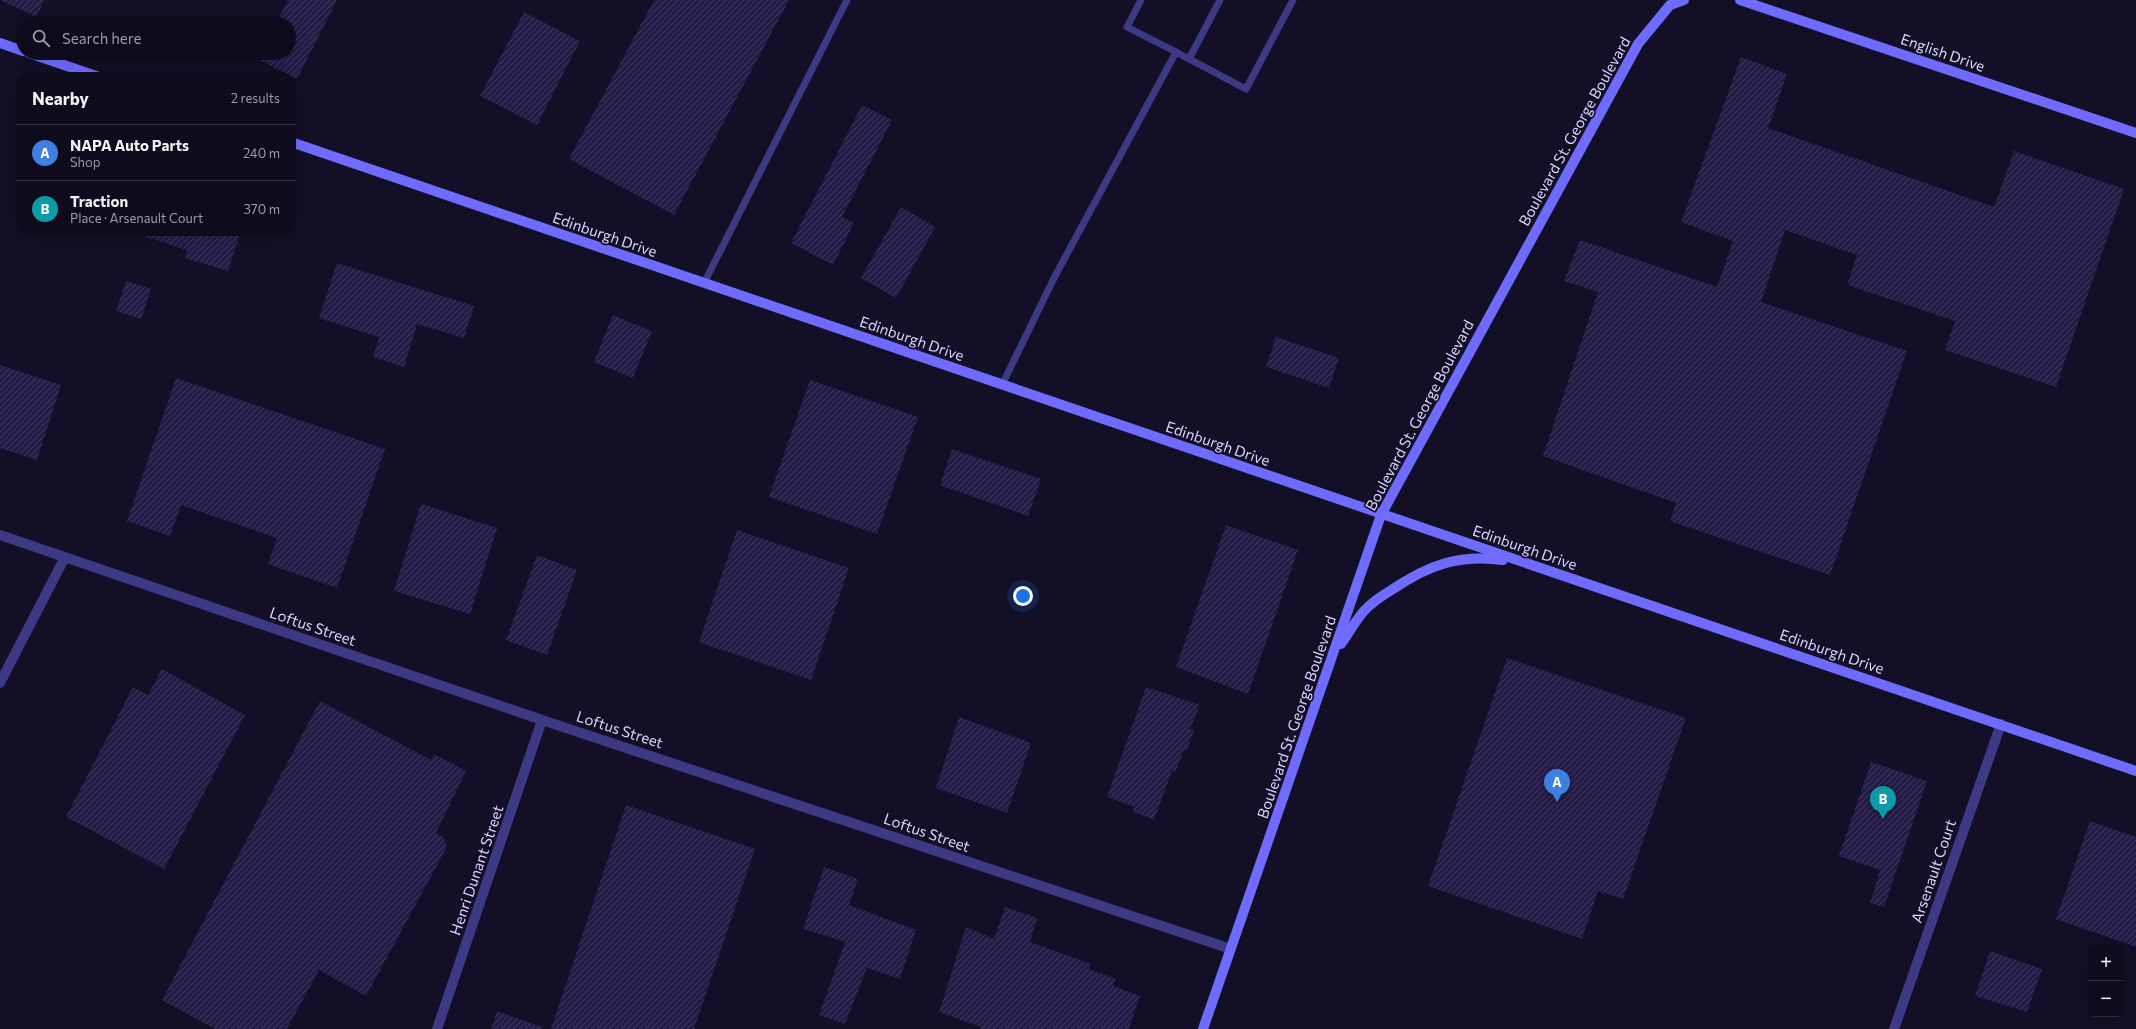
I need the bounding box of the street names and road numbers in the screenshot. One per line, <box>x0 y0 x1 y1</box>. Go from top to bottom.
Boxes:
street label: English Drive <box>1899 29 1988 75</box>
street label: Boulevard St. George Boulevard <box>1514 33 1634 229</box>
street label: Edinburgh Drive <box>550 208 660 260</box>
street label: Edinburgh Drive <box>857 312 967 364</box>
street label: Boulevard St. George Boulevard <box>1361 317 1477 513</box>
street label: Edinburgh Drive <box>1163 417 1273 469</box>
street label: Edinburgh Drive <box>1470 521 1580 573</box>
street label: Loftus Street <box>268 603 358 649</box>
street label: Boulevard St. George Boulevard <box>1253 613 1339 821</box>
street label: Edinburgh Drive <box>1777 625 1887 677</box>
street label: Loftus Street <box>574 707 666 751</box>
street label: Henri Dunant Street <box>445 803 507 937</box>
street label: Loftus Street <box>882 809 972 855</box>
street label: Arsenault Court <box>1907 817 1959 925</box>

